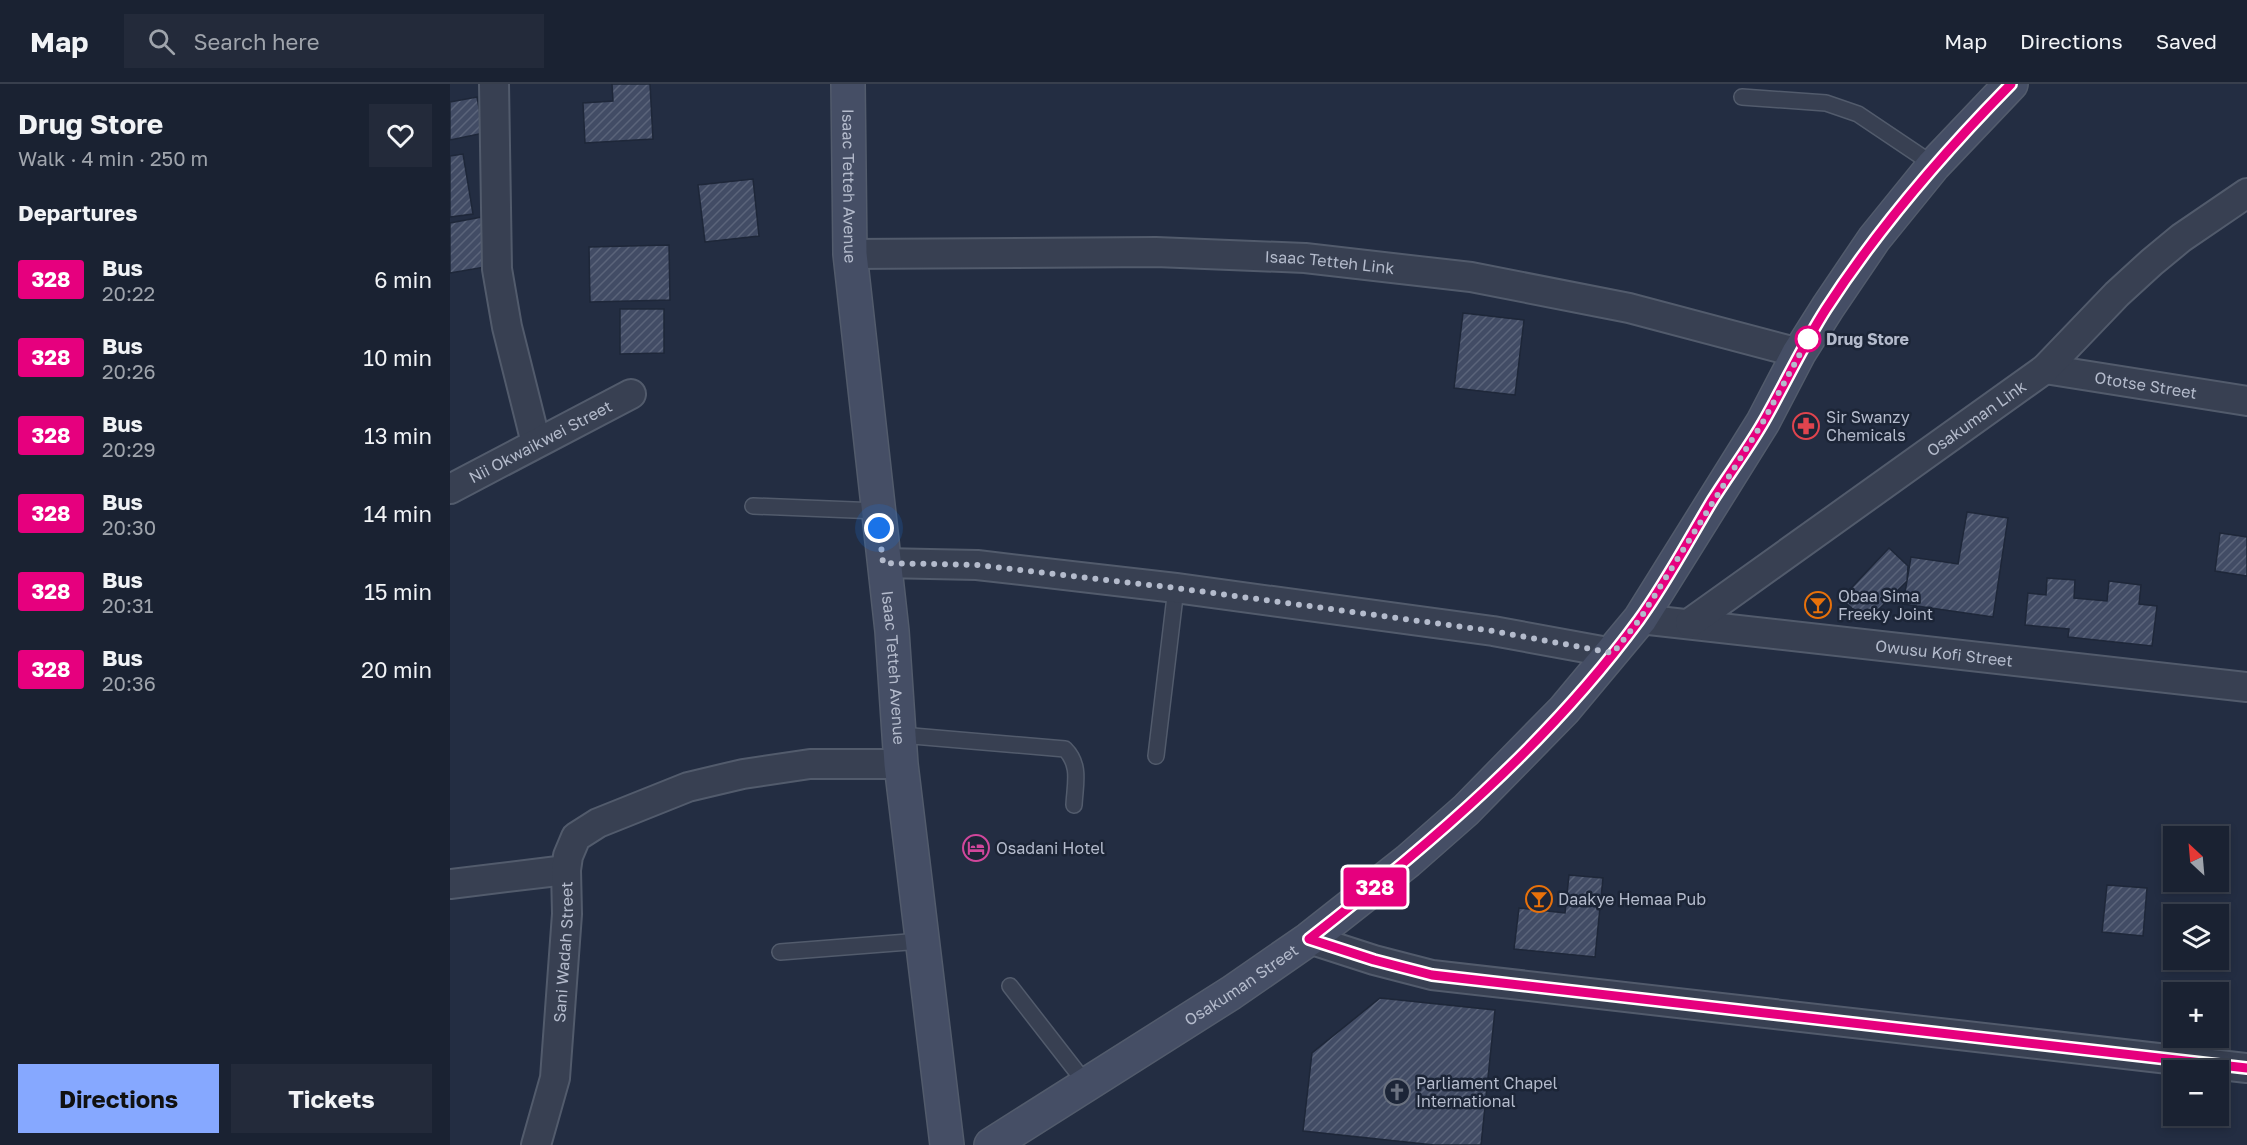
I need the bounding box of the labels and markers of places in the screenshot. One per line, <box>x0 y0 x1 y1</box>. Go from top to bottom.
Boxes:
marker: Drug Store <box>1795 326 1821 352</box>
place label: Drug Store <box>1826 329 1909 349</box>
place label: Sir Swanzy Chemicals <box>1826 407 1910 445</box>
pharmacy icon: Sir Swanzy Chemicals <box>1791 411 1821 441</box>
place label: Obaa Sima Freeky Joint <box>1838 586 1933 624</box>
bar icon: Obaa Sima Freeky Joint <box>1803 590 1833 620</box>
hotel icon: Osadani Hotel <box>961 833 991 863</box>
place label: Osadani Hotel <box>996 838 1105 858</box>
bar icon: Daakye Hemaa Pub <box>1524 884 1554 914</box>
place label: Daakye Hemaa Pub <box>1558 889 1706 909</box>
place label: Parliament Chapel International <box>1416 1073 1558 1111</box>
church icon: Parliament Chapel International <box>1382 1077 1412 1107</box>

